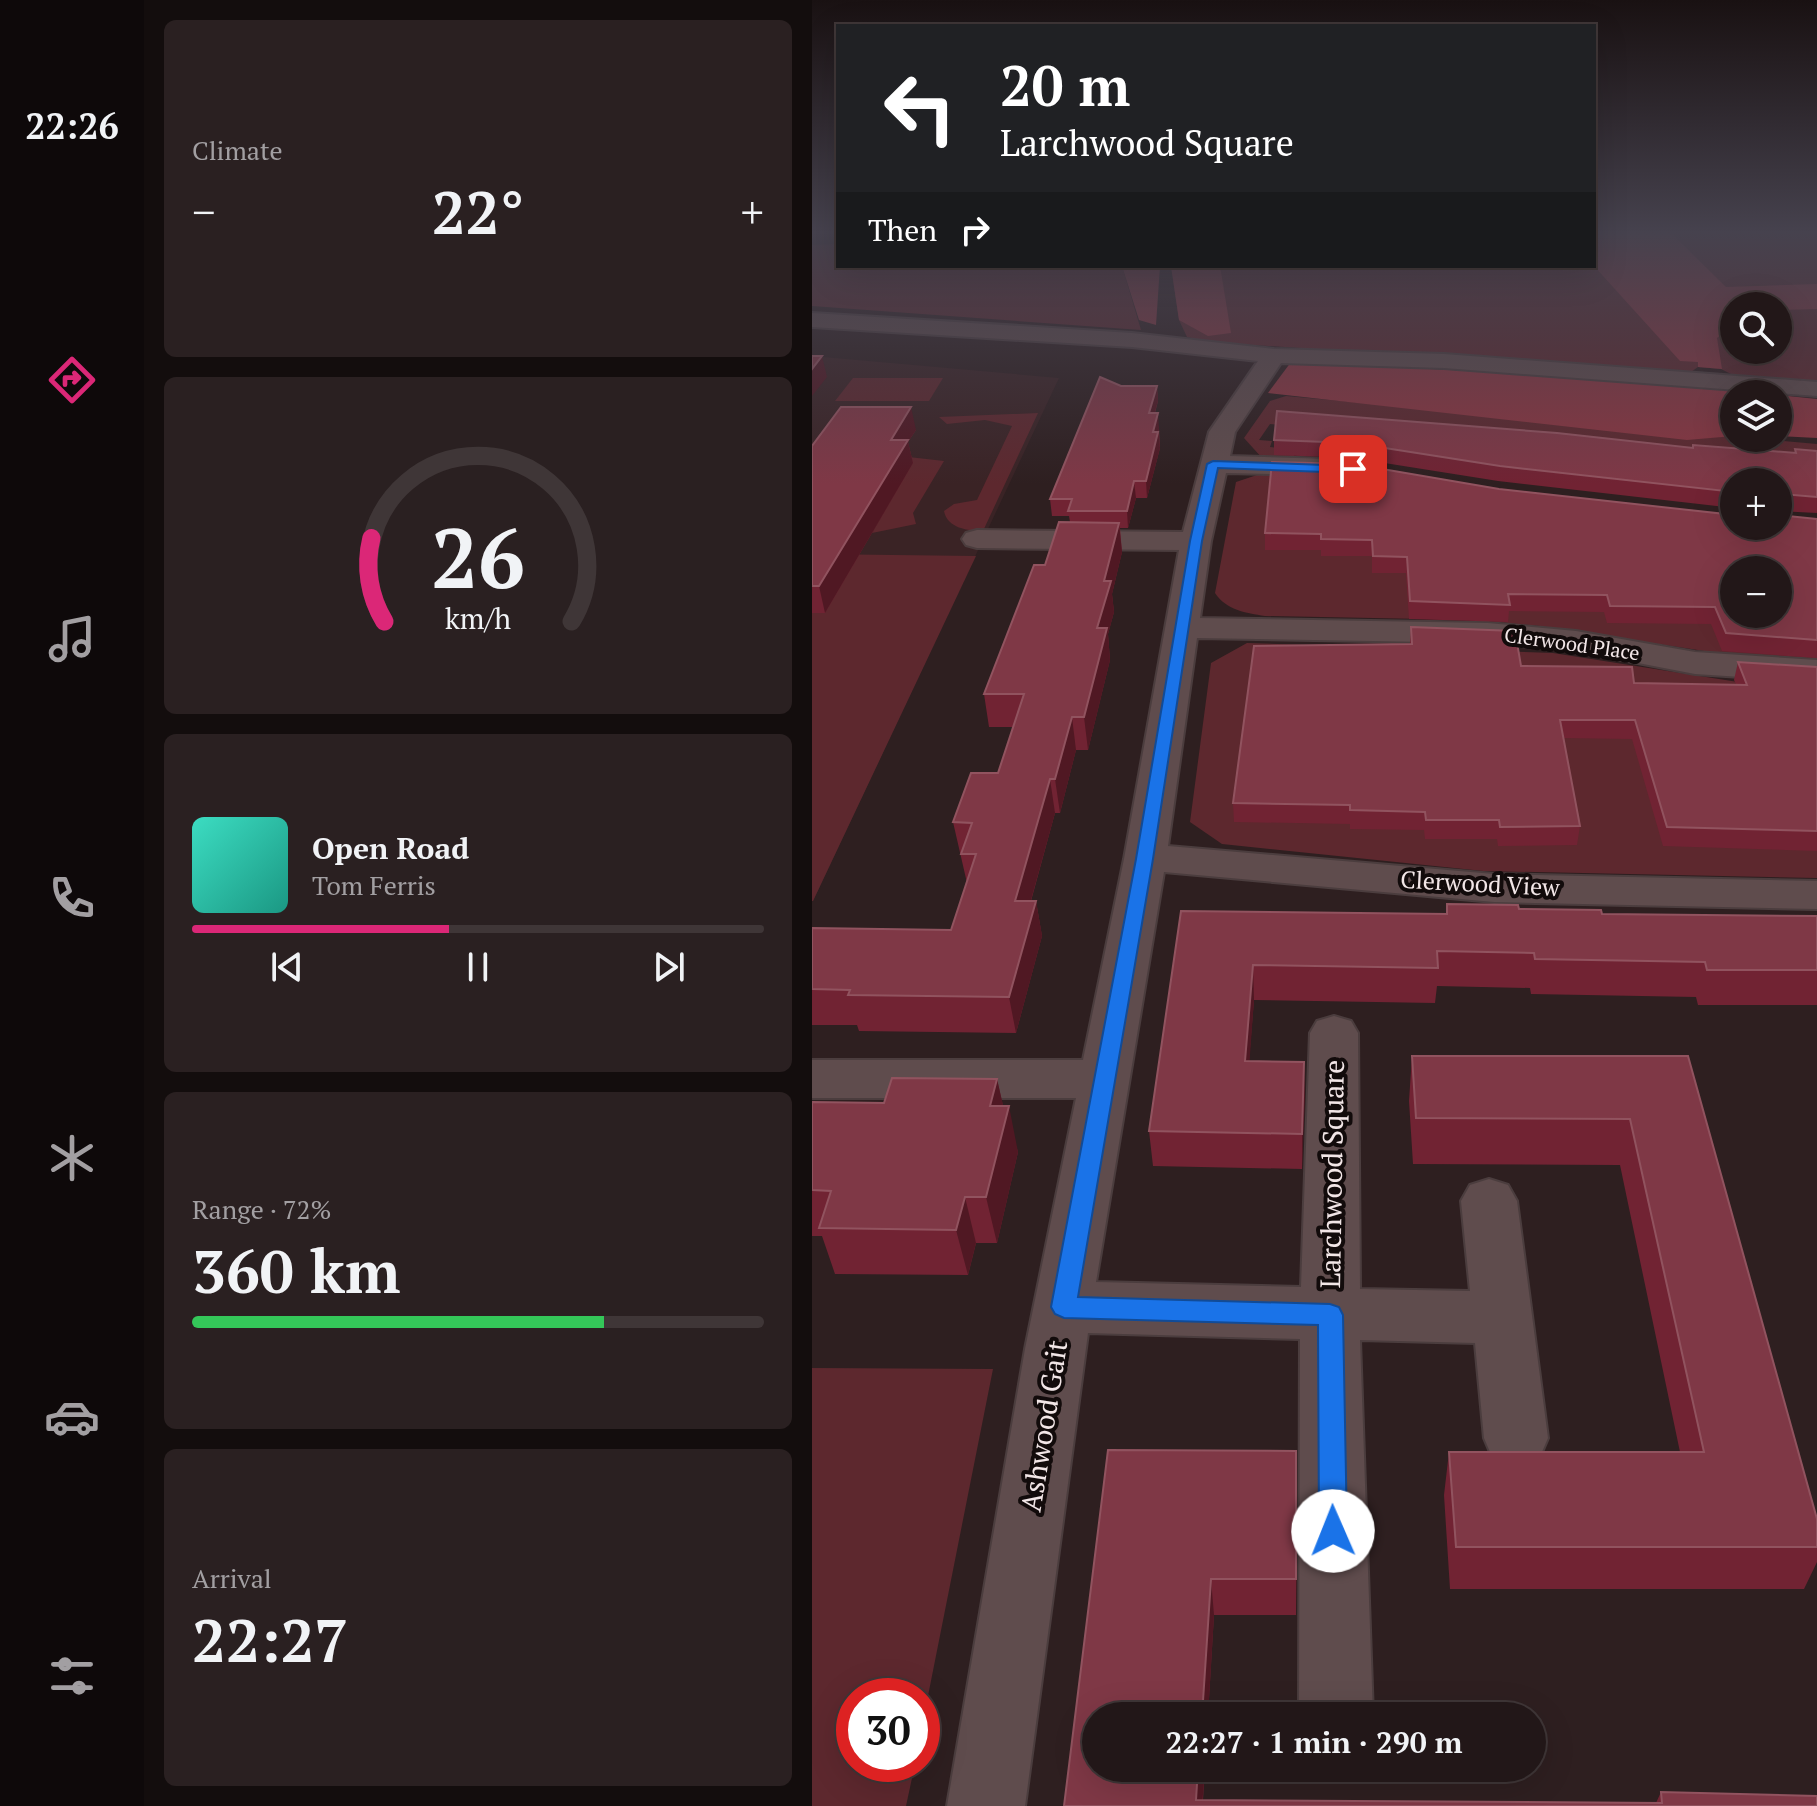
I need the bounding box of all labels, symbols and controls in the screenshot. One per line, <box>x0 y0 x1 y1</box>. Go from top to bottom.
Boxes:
text: 20 m <box>1000 48 1130 122</box>
icon: left <box>868 56 972 160</box>
text: 22:26 <box>25 102 119 149</box>
text: Larchwood Square <box>1000 119 1294 166</box>
text: Climate <box>192 133 283 167</box>
text: 22° <box>432 172 524 251</box>
text: − <box>192 182 215 241</box>
text: + <box>741 182 764 241</box>
icon: right <box>953 208 997 252</box>
text: Then <box>868 210 937 250</box>
map controls <box>1720 292 1792 628</box>
button: search <box>1720 292 1792 364</box>
icon: directions <box>44 352 100 408</box>
button: layers <box>1720 380 1792 452</box>
pin <box>1319 435 1387 503</box>
icon: arrive <box>1331 447 1375 491</box>
button: + <box>1720 468 1792 540</box>
text: 26 <box>431 501 525 611</box>
button: − <box>1720 556 1792 628</box>
text: km/h <box>445 599 511 637</box>
icon: music <box>44 611 100 667</box>
street label: Clerwood Place <box>1503 621 1641 666</box>
text: Open Road <box>312 828 469 868</box>
street label: Clerwood View <box>1400 863 1561 903</box>
text: Tom Ferris <box>312 868 436 902</box>
icon: phone <box>44 870 100 926</box>
icon: previous <box>265 945 309 989</box>
icon: pause <box>456 945 500 989</box>
icon: next <box>647 945 691 989</box>
street label: Larchwood Square <box>1311 1059 1352 1289</box>
icon: climate <box>44 1130 100 1186</box>
text: Range · 72% <box>192 1192 331 1226</box>
text: 360 km <box>192 1231 400 1310</box>
street label: Ashwood Gait <box>1012 1337 1075 1514</box>
icon: car <box>44 1389 100 1445</box>
position arrow <box>1291 1489 1375 1573</box>
text: Arrival <box>192 1561 272 1595</box>
text: 22:27 <box>192 1600 348 1679</box>
icon: filters <box>44 1648 100 1704</box>
speed limit sign: 30 <box>836 1678 940 1782</box>
text: 22:27 · 1 min · 290 m <box>1166 1722 1462 1762</box>

